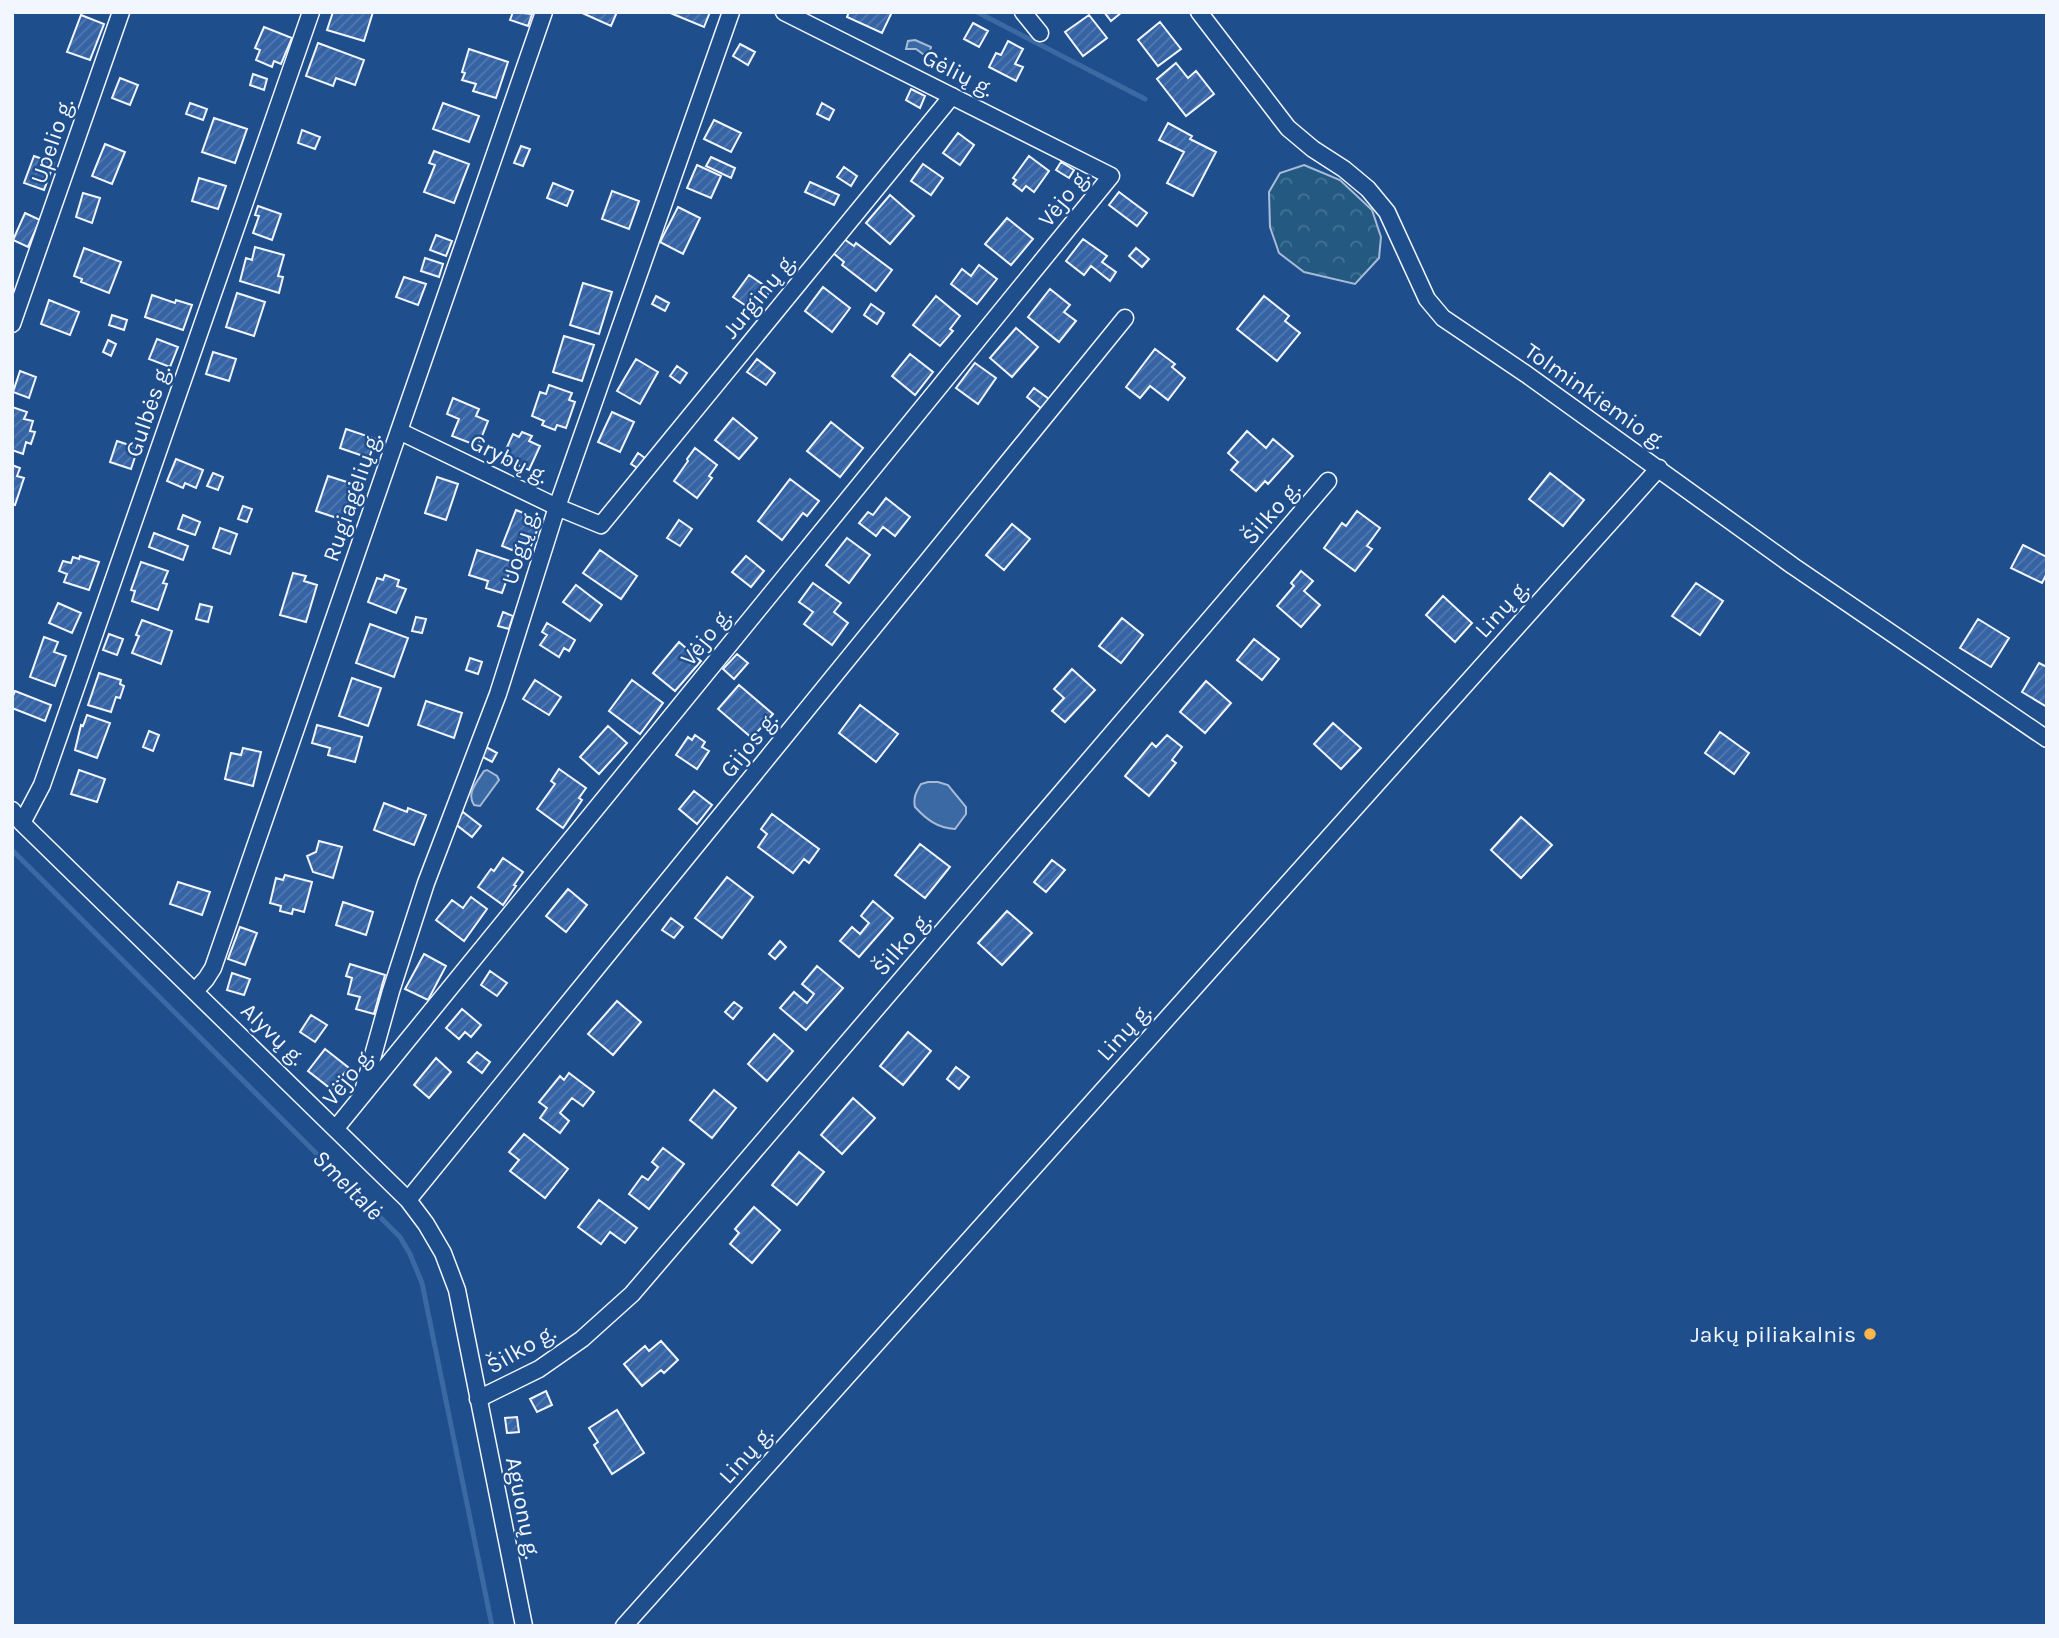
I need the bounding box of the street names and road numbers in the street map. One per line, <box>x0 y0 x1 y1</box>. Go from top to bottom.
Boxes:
street label: Gėlių g. <box>918 44 998 102</box>
street label: Upelio g. <box>25 95 79 187</box>
street label: Vėjo g. <box>1033 164 1095 232</box>
street label: Jurginų g. <box>717 248 801 344</box>
street label: Tolminkiemio g. <box>1519 337 1671 455</box>
street label: Gulbės g. <box>120 362 176 460</box>
street label: Grybų g. <box>465 428 553 490</box>
street label: Rugiagėlių g. <box>317 429 387 565</box>
street label: Šilko g. <box>1236 476 1306 550</box>
street label: Uogų g. <box>496 506 544 588</box>
street label: Linų g. <box>1469 575 1535 643</box>
street label: Vėjo g. <box>675 603 737 671</box>
street label: Gijos g. <box>715 707 783 783</box>
street label: Šilko g. <box>867 907 937 981</box>
street label: Alyvų g. <box>235 997 311 1071</box>
street label: Linų g. <box>1091 998 1157 1066</box>
street label: Vėjo g. <box>317 1043 379 1111</box>
street label: Šilko g. <box>482 1318 560 1380</box>
street label: Linų g. <box>713 1421 779 1489</box>
street label: Aguonų g. <box>500 1455 546 1561</box>

